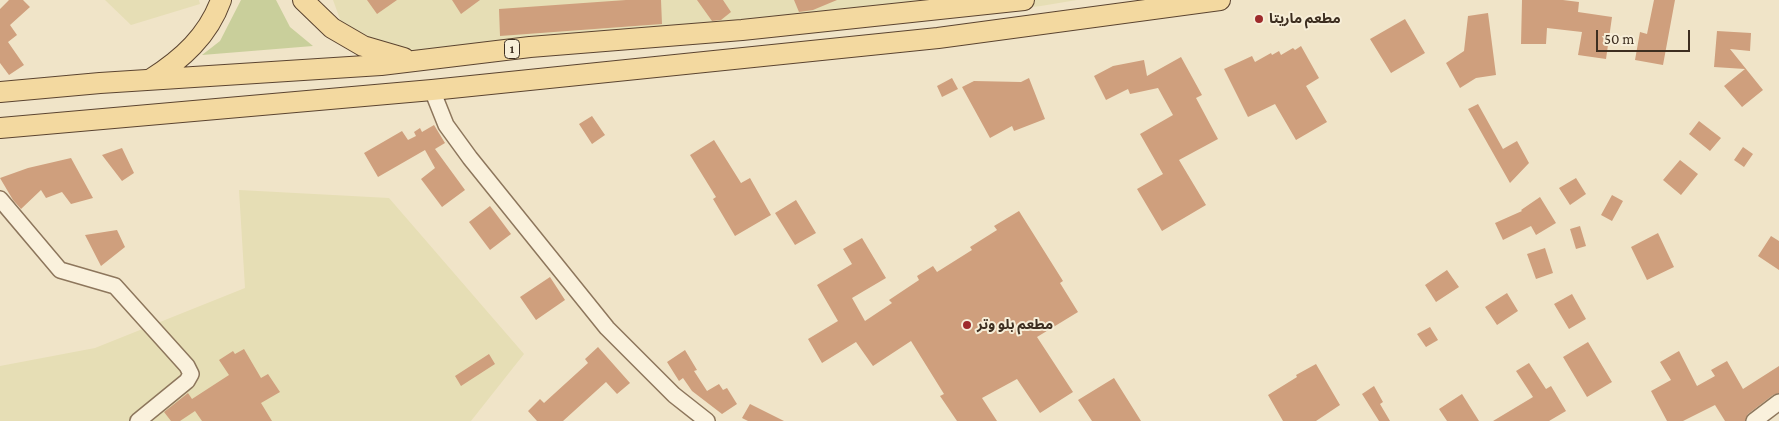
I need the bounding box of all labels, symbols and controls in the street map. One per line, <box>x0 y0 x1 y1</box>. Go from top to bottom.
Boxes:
place label: مطعم ماريتا <box>1269 11 1341 27</box>
marker: مطعم ماريتا <box>1253 13 1265 25</box>
scale bar <box>1599 20 1693 52</box>
text: 50 m <box>1604 31 1634 47</box>
road number: 1 <box>504 40 520 59</box>
place label: مطعم بلو وتر <box>977 317 1053 333</box>
marker: مطعم بلو وتر <box>961 319 973 331</box>

